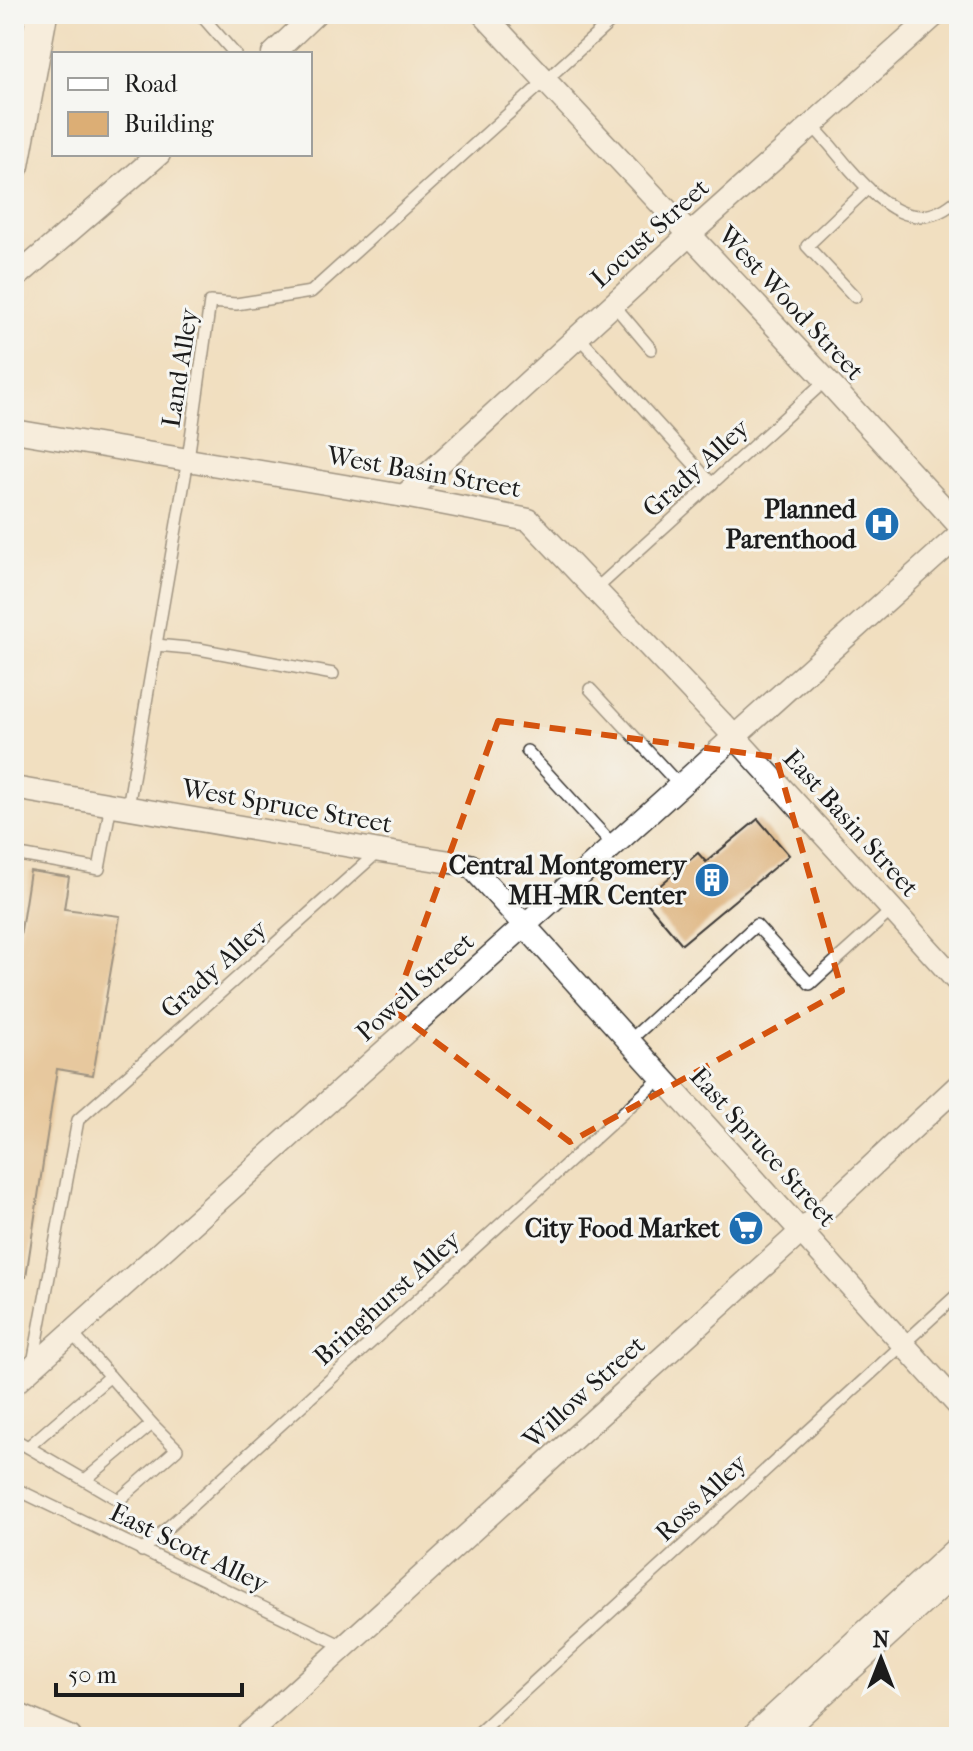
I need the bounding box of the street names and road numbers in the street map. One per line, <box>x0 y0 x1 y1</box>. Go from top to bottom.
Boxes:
street label: Locust Street <box>585 171 716 294</box>
street label: West Wood Street <box>711 219 871 387</box>
street label: Land Alley <box>155 305 205 430</box>
street label: Grady Alley <box>637 412 756 524</box>
street label: West Basin Street <box>324 439 524 504</box>
street label: East Basin Street <box>777 743 926 904</box>
street label: West Spruce Street <box>179 772 395 840</box>
street label: Grady Alley <box>155 913 274 1025</box>
street label: Powell Street <box>350 926 481 1048</box>
street label: East Spruce Street <box>683 1061 843 1234</box>
street label: Bringhurst Alley <box>307 1223 468 1372</box>
street label: Willow Street <box>516 1329 652 1456</box>
street label: Ross Alley <box>649 1447 754 1548</box>
street label: East Scott Alley <box>105 1496 274 1600</box>

